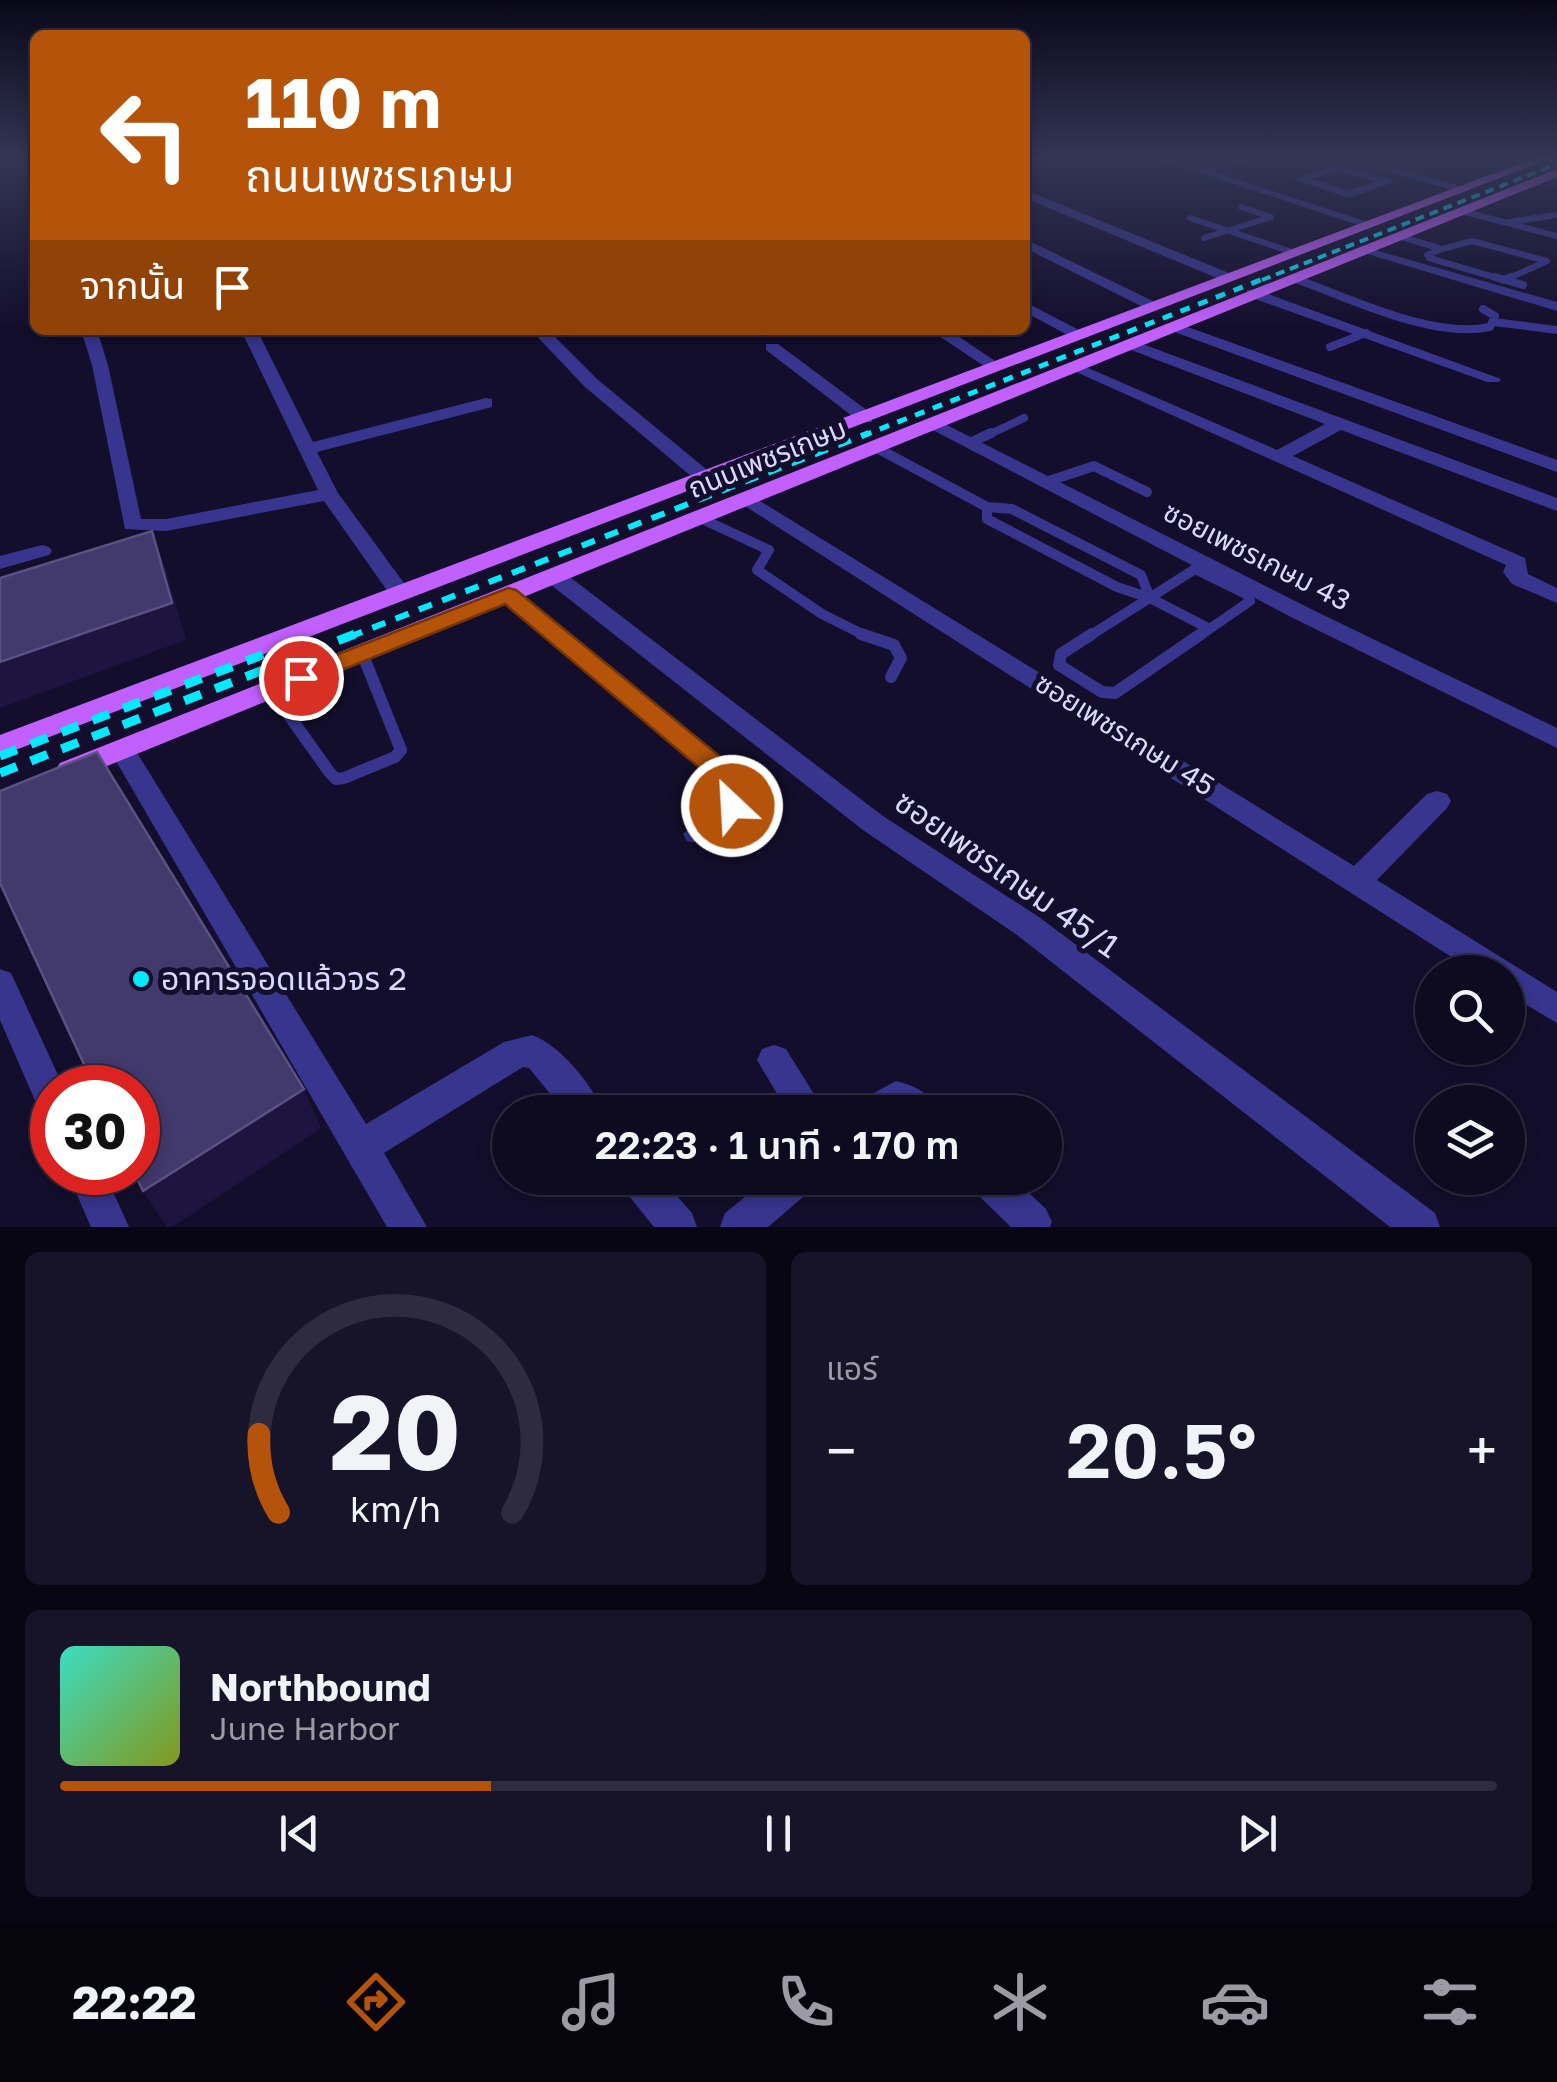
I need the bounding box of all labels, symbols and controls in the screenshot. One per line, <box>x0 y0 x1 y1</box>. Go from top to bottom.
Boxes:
text: 110 m <box>245 59 441 143</box>
icon: left <box>80 70 210 200</box>
text: ถนนเพชรเกษม <box>245 148 514 202</box>
icon: arrive <box>205 260 260 315</box>
text: จากนั้น <box>80 262 185 307</box>
street label: ถนนเพชรเกษม <box>683 411 851 504</box>
street label: ซอยเพชรเกษม 43 <box>1158 494 1356 617</box>
pin <box>259 636 344 721</box>
icon: arrive <box>274 651 329 706</box>
street label: ซอยเพชรเกษม 45 <box>1030 665 1221 802</box>
position arrow <box>680 754 784 858</box>
street label: ซอยเพชรเกษม 45/1 <box>888 782 1127 965</box>
map controls <box>1415 955 1525 1195</box>
button: search <box>1415 955 1525 1065</box>
place label: อาคารจอดแล้วจร 2 <box>161 959 407 997</box>
marker: อาคารจอดแล้วจร 2 <box>130 968 152 990</box>
speed limit sign: 30 <box>30 1065 160 1195</box>
button: layers <box>1415 1085 1525 1195</box>
text: 22:23 · 1 นาที · 170 m <box>595 1122 959 1167</box>
text: แอร์ <box>826 1349 878 1387</box>
text: 20 <box>330 1368 461 1493</box>
text: 20.5° <box>1066 1404 1257 1495</box>
text: − <box>826 1417 856 1483</box>
text: + <box>1467 1417 1497 1483</box>
text: km/h <box>350 1487 441 1530</box>
text: Northbound <box>210 1664 431 1709</box>
text: June Harbor <box>210 1709 400 1747</box>
icon: previous <box>272 1806 327 1861</box>
icon: pause <box>751 1806 806 1861</box>
icon: next <box>1230 1806 1285 1861</box>
icon: directions <box>341 1967 411 2037</box>
icon: music <box>556 1967 626 2037</box>
icon: phone <box>771 1967 841 2037</box>
icon: climate <box>985 1967 1055 2037</box>
icon: car <box>1200 1967 1270 2037</box>
icon: filters <box>1415 1967 1485 2037</box>
text: 22:22 <box>72 1975 197 2029</box>

